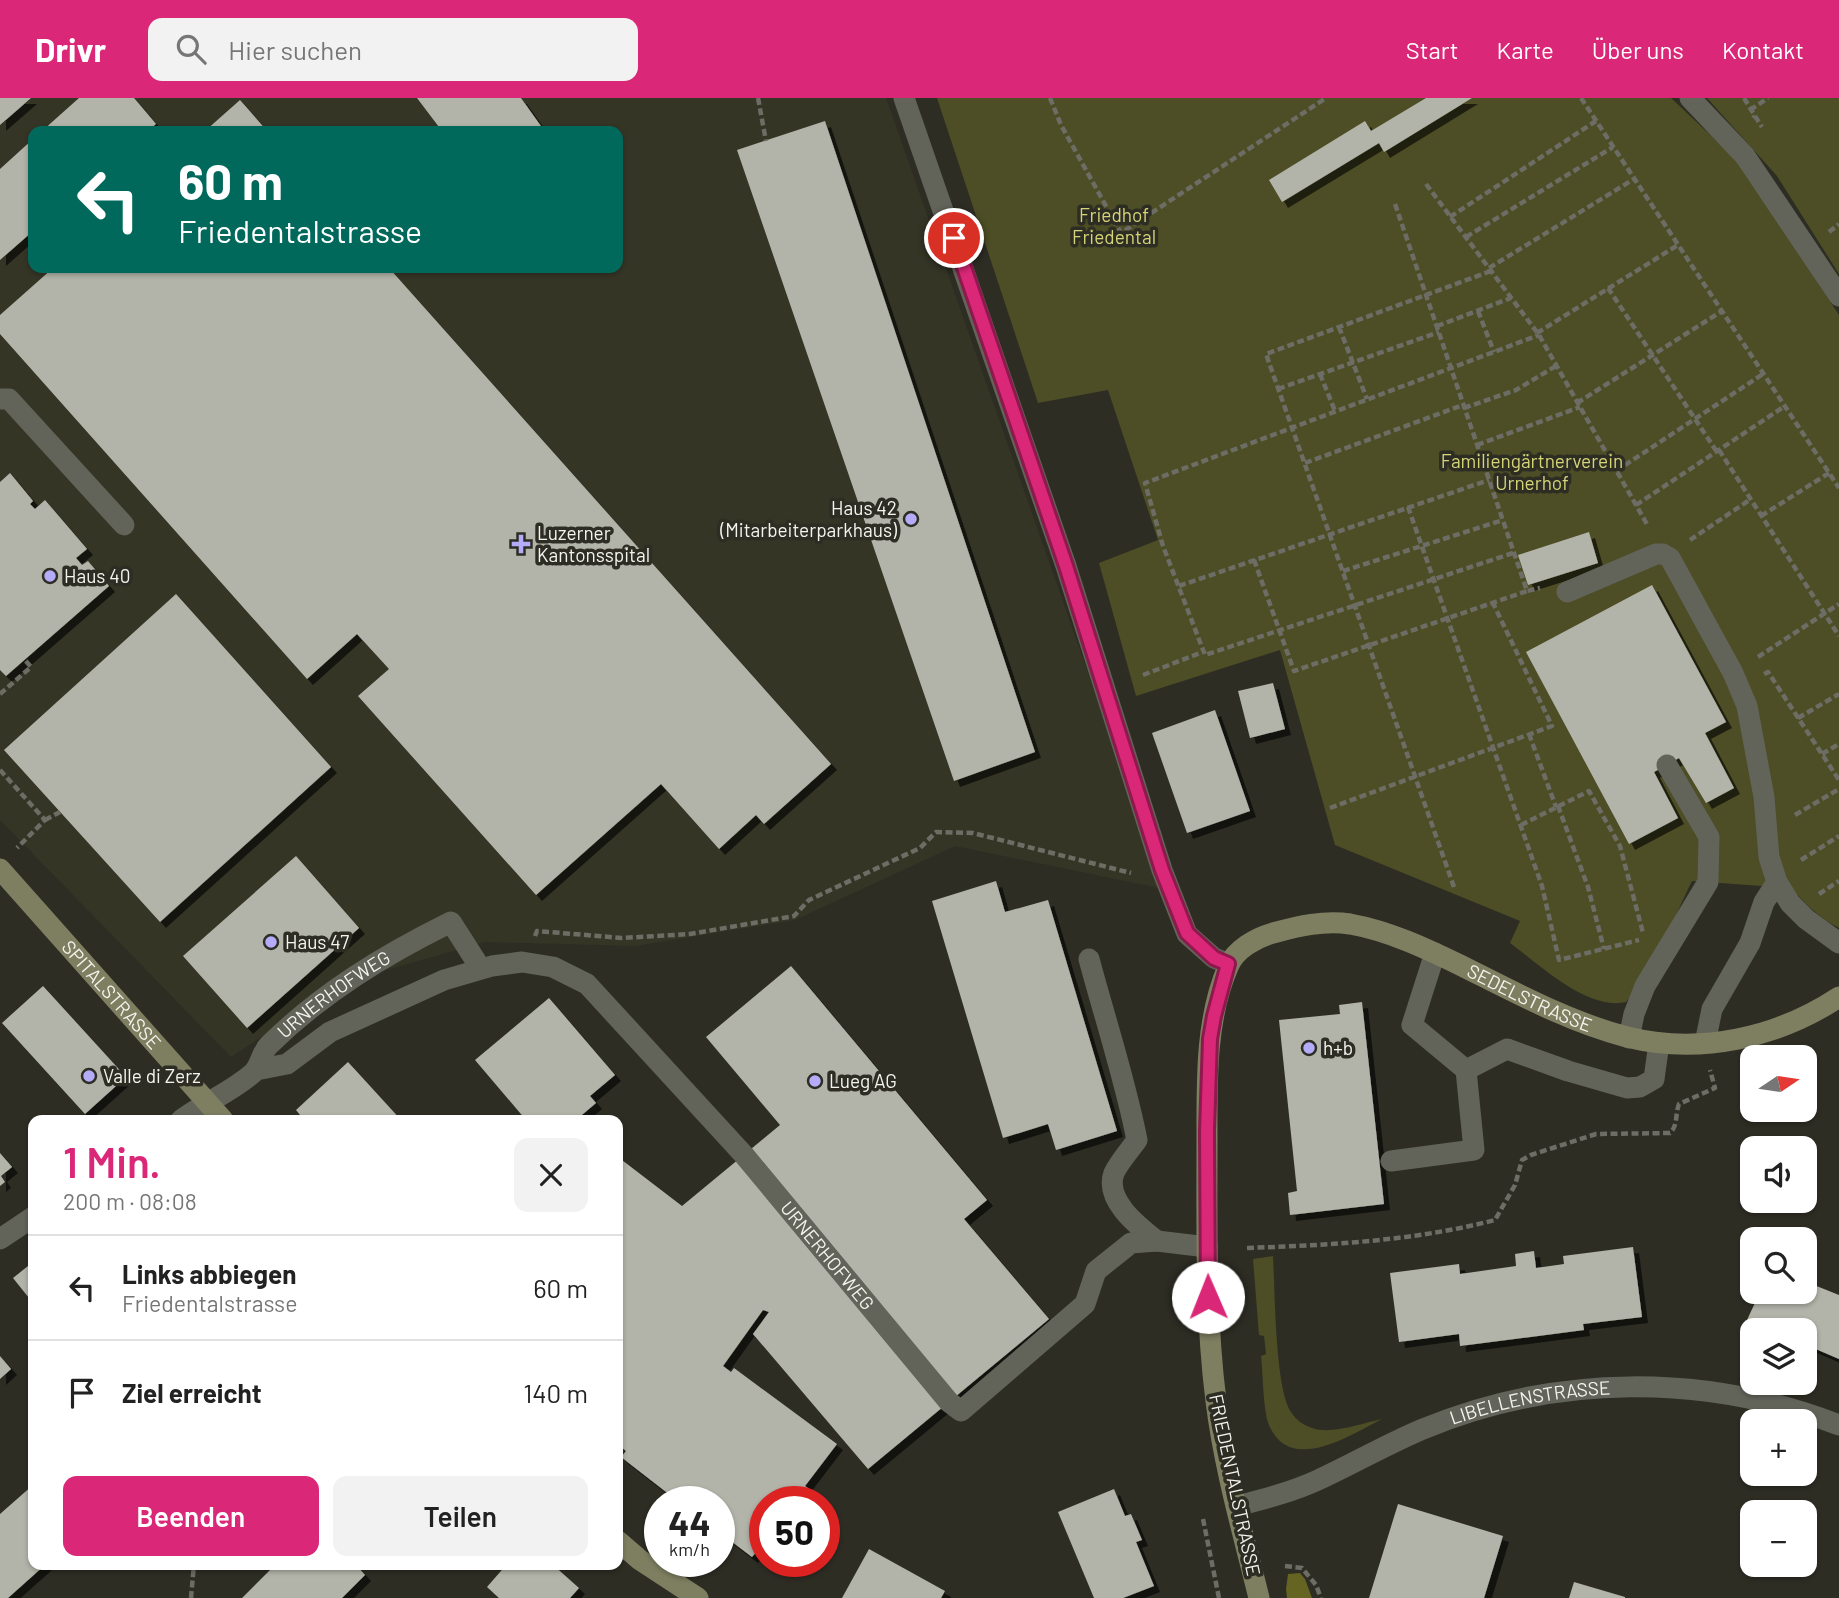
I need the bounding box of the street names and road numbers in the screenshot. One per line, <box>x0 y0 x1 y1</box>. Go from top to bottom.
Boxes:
street label: SPITALSTRASSE <box>58 935 166 1053</box>
street label: URNERHOFWEG <box>272 945 394 1043</box>
street label: SEDELSTRASSE <box>1464 959 1595 1036</box>
street label: URNERHOFWEG <box>776 1196 880 1314</box>
street label: LIBELLENSTRASSE <box>1446 1375 1611 1429</box>
street label: FRIEDENTALSTRASSE <box>1205 1392 1266 1578</box>

